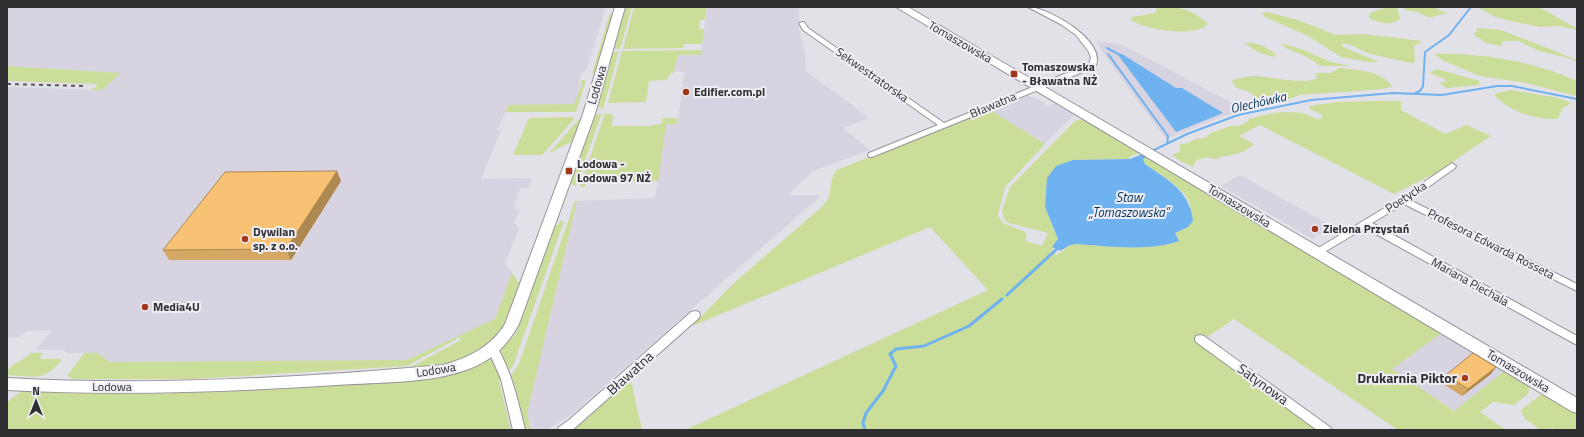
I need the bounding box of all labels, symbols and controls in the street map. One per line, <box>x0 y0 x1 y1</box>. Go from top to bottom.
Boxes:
street label: Tomaszowska <box>925 16 996 68</box>
street label: Sekwestratorska <box>832 42 913 107</box>
place label: Tomaszowska - Bławatna NŻ <box>1022 57 1097 90</box>
street label: Lodowa <box>582 63 611 107</box>
marker: Tomaszowska - Bławatna NŻ <box>1009 69 1019 79</box>
place label: Edifier.com.pl <box>694 82 765 101</box>
street label: Bławatna <box>967 86 1019 123</box>
water label: Olechówka <box>1228 86 1289 118</box>
marker: Edifier.com.pl <box>681 87 691 97</box>
place label: Lodowa - Lodowa 97 NŻ <box>577 154 651 187</box>
marker: Lodowa - Lodowa 97 NŻ <box>564 166 574 176</box>
street label: Poetycka <box>1381 176 1430 217</box>
street label: Tomaszowska <box>1204 179 1275 232</box>
water label: Staw „Tomaszowska” <box>1088 187 1172 222</box>
street label: Profesora Edwarda Rosseta <box>1424 203 1558 284</box>
place label: Zielona Przystań <box>1323 219 1409 238</box>
place label: Dywilan sp. z o.o. <box>253 222 298 255</box>
marker: Zielona Przystań <box>1310 224 1320 234</box>
marker: Dywilan sp. z o.o. <box>240 234 250 244</box>
street label: Mariana Piechala <box>1428 252 1513 311</box>
place label: Media4U <box>153 297 200 316</box>
marker: Media4U <box>140 302 150 312</box>
street label: Tomaszowska <box>1483 344 1554 397</box>
street label: Bławatna <box>601 346 658 400</box>
street label: Lodowa <box>415 357 457 382</box>
street label: Satynowa <box>1233 358 1293 409</box>
place label: Drukarnia Piktor <box>1357 367 1457 388</box>
marker: Drukarnia Piktor <box>1460 373 1470 383</box>
street label: Lodowa <box>92 377 132 396</box>
north arrow <box>16 381 56 421</box>
text: N <box>32 383 40 399</box>

